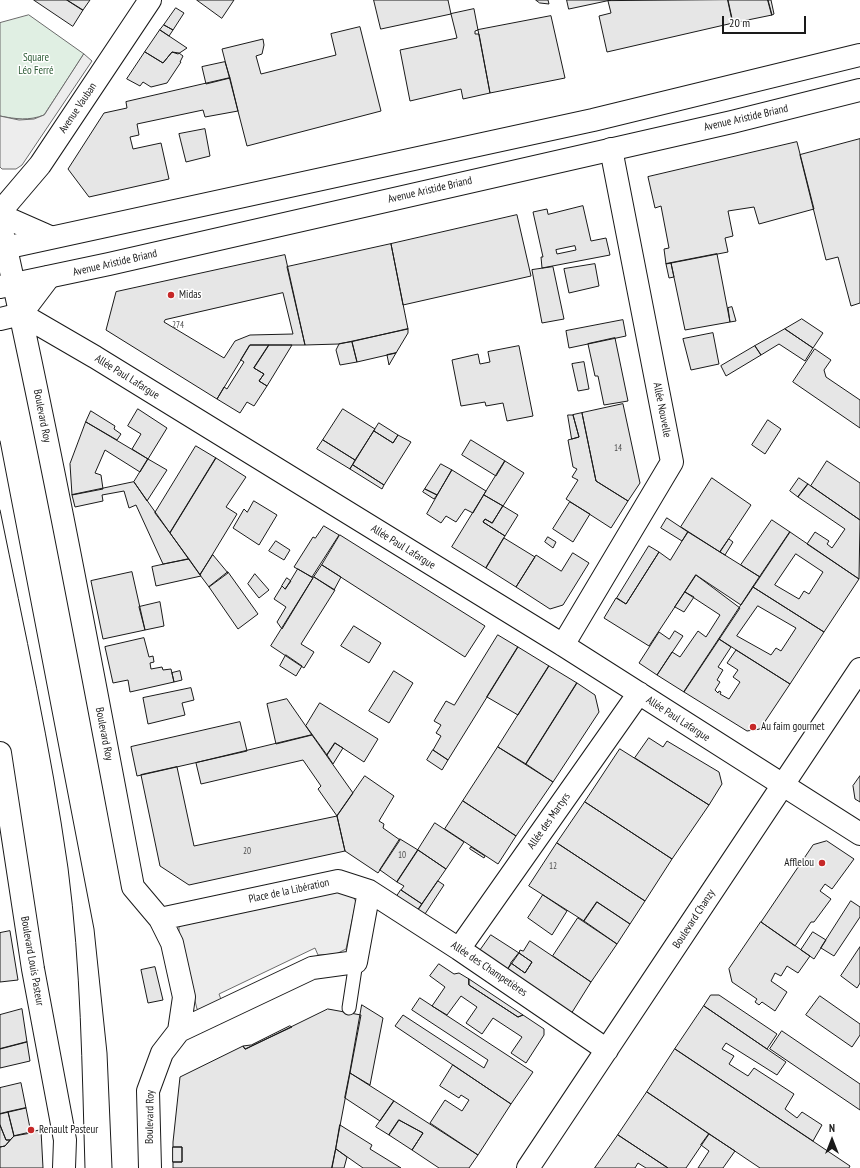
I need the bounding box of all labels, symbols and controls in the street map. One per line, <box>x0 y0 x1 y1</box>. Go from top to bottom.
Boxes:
scale bar <box>724 8 808 34</box>
text: 20 m <box>729 15 750 30</box>
park label: Square Léo Ferré <box>18 51 54 77</box>
street label: Avenue Vauban <box>56 80 100 136</box>
street label: Avenue Aristide Briand <box>703 102 789 134</box>
street label: Avenue Aristide Briand <box>387 174 473 206</box>
street label: Avenue Aristide Briand <box>72 247 158 279</box>
place label: Midas <box>179 288 201 302</box>
marker: Midas <box>166 290 176 300</box>
house number: 274 <box>172 320 184 330</box>
street label: Allée Paul Lafargue <box>92 352 162 402</box>
street label: Allée Nouvelle <box>650 381 674 439</box>
street label: Boulevard Roy <box>30 388 54 444</box>
house number: 14 <box>614 443 622 453</box>
street label: Allée Paul Lafargue <box>368 522 438 572</box>
street label: Allée Paul Lafargue <box>644 693 712 745</box>
street label: Boulevard Roy <box>92 706 116 762</box>
place label: Au faim gourmet <box>761 720 824 734</box>
marker: Au faim gourmet <box>748 722 758 732</box>
street label: Allée des Martyrs <box>525 790 573 852</box>
house number: 20 <box>243 846 251 856</box>
house number: 10 <box>398 850 406 860</box>
place label: Afflelou <box>784 856 814 870</box>
marker: Afflelou <box>817 858 827 868</box>
house number: 12 <box>549 861 557 871</box>
street label: Place de la Libération <box>247 876 331 906</box>
street label: Boulevard Chanzy <box>670 887 718 951</box>
street label: Boulevard Louis Pasteur <box>18 915 46 1007</box>
street label: Allée des Champetières <box>448 939 530 999</box>
street label: Boulevard Roy <box>143 1090 157 1144</box>
north arrow <box>812 1120 852 1160</box>
text: N <box>829 1121 835 1135</box>
place label: Renault Pasteur <box>39 1123 98 1137</box>
marker: Renault Pasteur <box>26 1125 36 1135</box>

